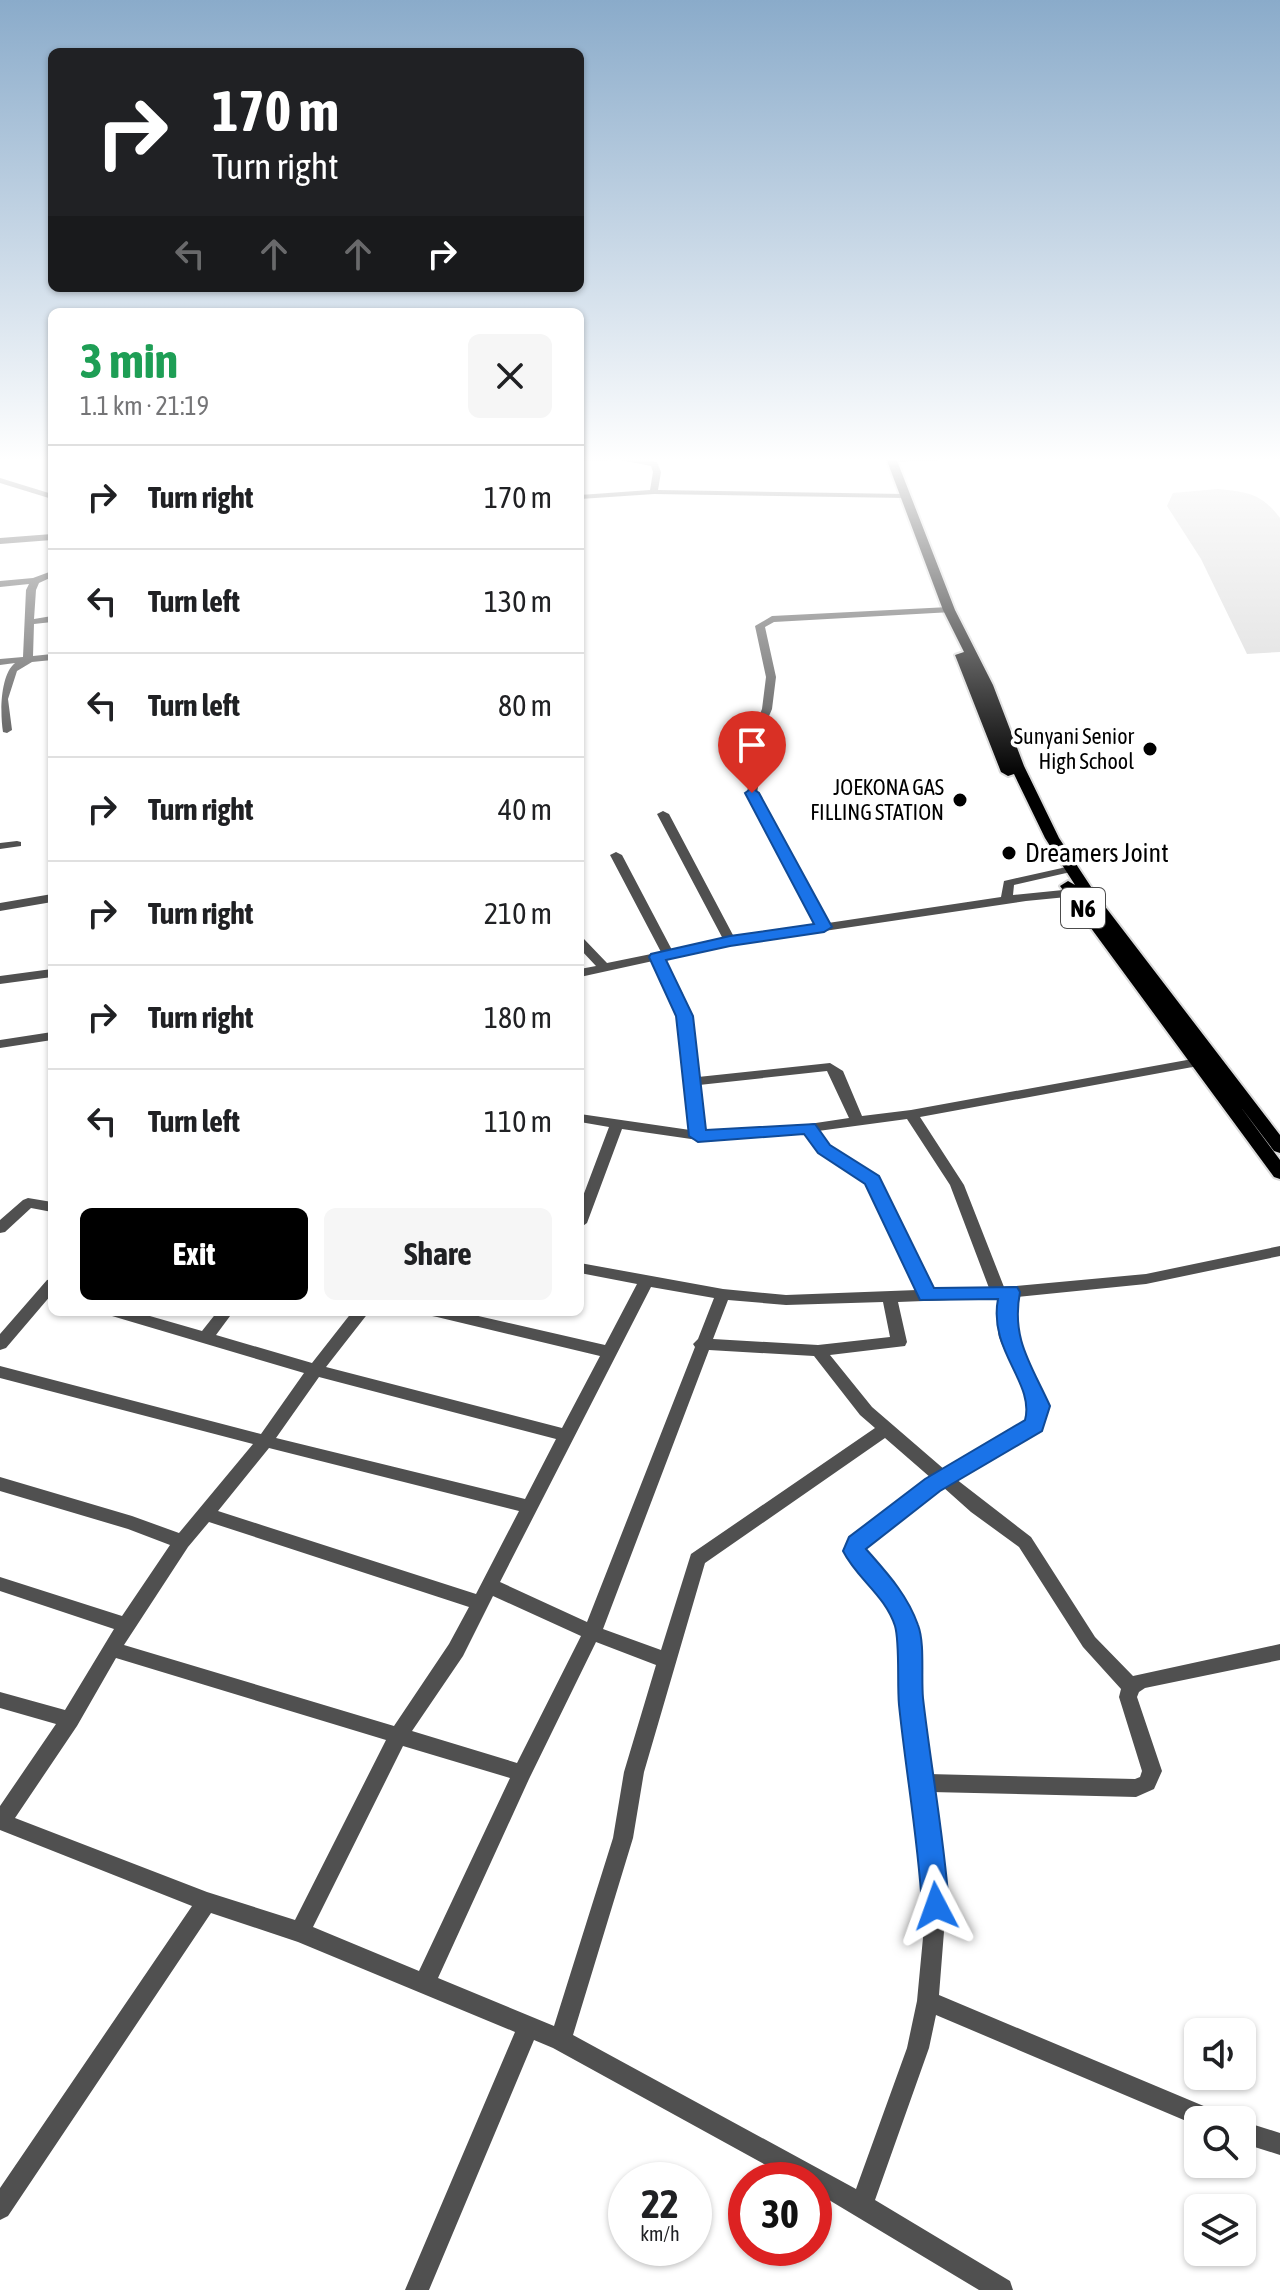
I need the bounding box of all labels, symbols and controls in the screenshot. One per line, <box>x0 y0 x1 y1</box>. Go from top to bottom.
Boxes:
text: 170 m <box>212 79 339 143</box>
icon: right <box>80 80 184 184</box>
text: Turn right <box>212 145 339 187</box>
icon: left <box>168 232 212 276</box>
icon: ahead <box>252 232 296 276</box>
icon: ahead <box>336 232 380 276</box>
icon: right <box>420 232 464 276</box>
text: 3 min <box>80 333 178 388</box>
button: close <box>468 334 552 418</box>
text: 1.1 km · 21:19 <box>80 391 209 421</box>
icon: right <box>80 475 124 519</box>
text: Turn right <box>148 480 254 514</box>
text: 170 m <box>484 480 552 514</box>
icon: left <box>80 579 124 623</box>
text: Turn left <box>148 584 240 618</box>
text: 130 m <box>484 584 552 618</box>
icon: left <box>80 683 124 727</box>
text: Turn left <box>148 688 240 722</box>
text: 80 m <box>498 688 552 722</box>
pin <box>718 711 786 793</box>
icon: arrive <box>730 723 774 767</box>
place label: Sunyani Senior High School <box>1014 723 1134 774</box>
marker: Sunyani Senior High School <box>1141 740 1159 758</box>
place label: JOEKONA GAS FILLING STATION <box>810 774 944 825</box>
icon: right <box>80 787 124 831</box>
marker: JOEKONA GAS FILLING STATION <box>951 791 969 809</box>
text: Turn right <box>148 792 254 826</box>
text: 40 m <box>498 792 552 826</box>
place label: Dreamers Joint <box>1025 838 1169 868</box>
marker: Dreamers Joint <box>1000 844 1018 862</box>
road number: N6 <box>1061 888 1105 928</box>
icon: right <box>80 891 124 935</box>
text: Turn right <box>148 896 254 930</box>
text: 210 m <box>484 896 552 930</box>
icon: right <box>80 995 124 1039</box>
text: Turn right <box>148 1000 254 1034</box>
text: 180 m <box>484 1000 552 1034</box>
icon: left <box>80 1099 124 1143</box>
text: Turn left <box>148 1104 240 1138</box>
text: 110 m <box>484 1104 552 1138</box>
button: Exit <box>80 1208 308 1300</box>
button: Share <box>324 1208 552 1300</box>
position arrow <box>894 1864 978 1948</box>
map controls <box>1184 2018 1256 2266</box>
button: sound <box>1184 2018 1256 2090</box>
button: search <box>1184 2106 1256 2178</box>
speed limit sign: 30 <box>728 2162 832 2266</box>
text: 22 <box>641 2181 679 2226</box>
button: layers <box>1184 2194 1256 2266</box>
text: km/h <box>640 2222 680 2245</box>

